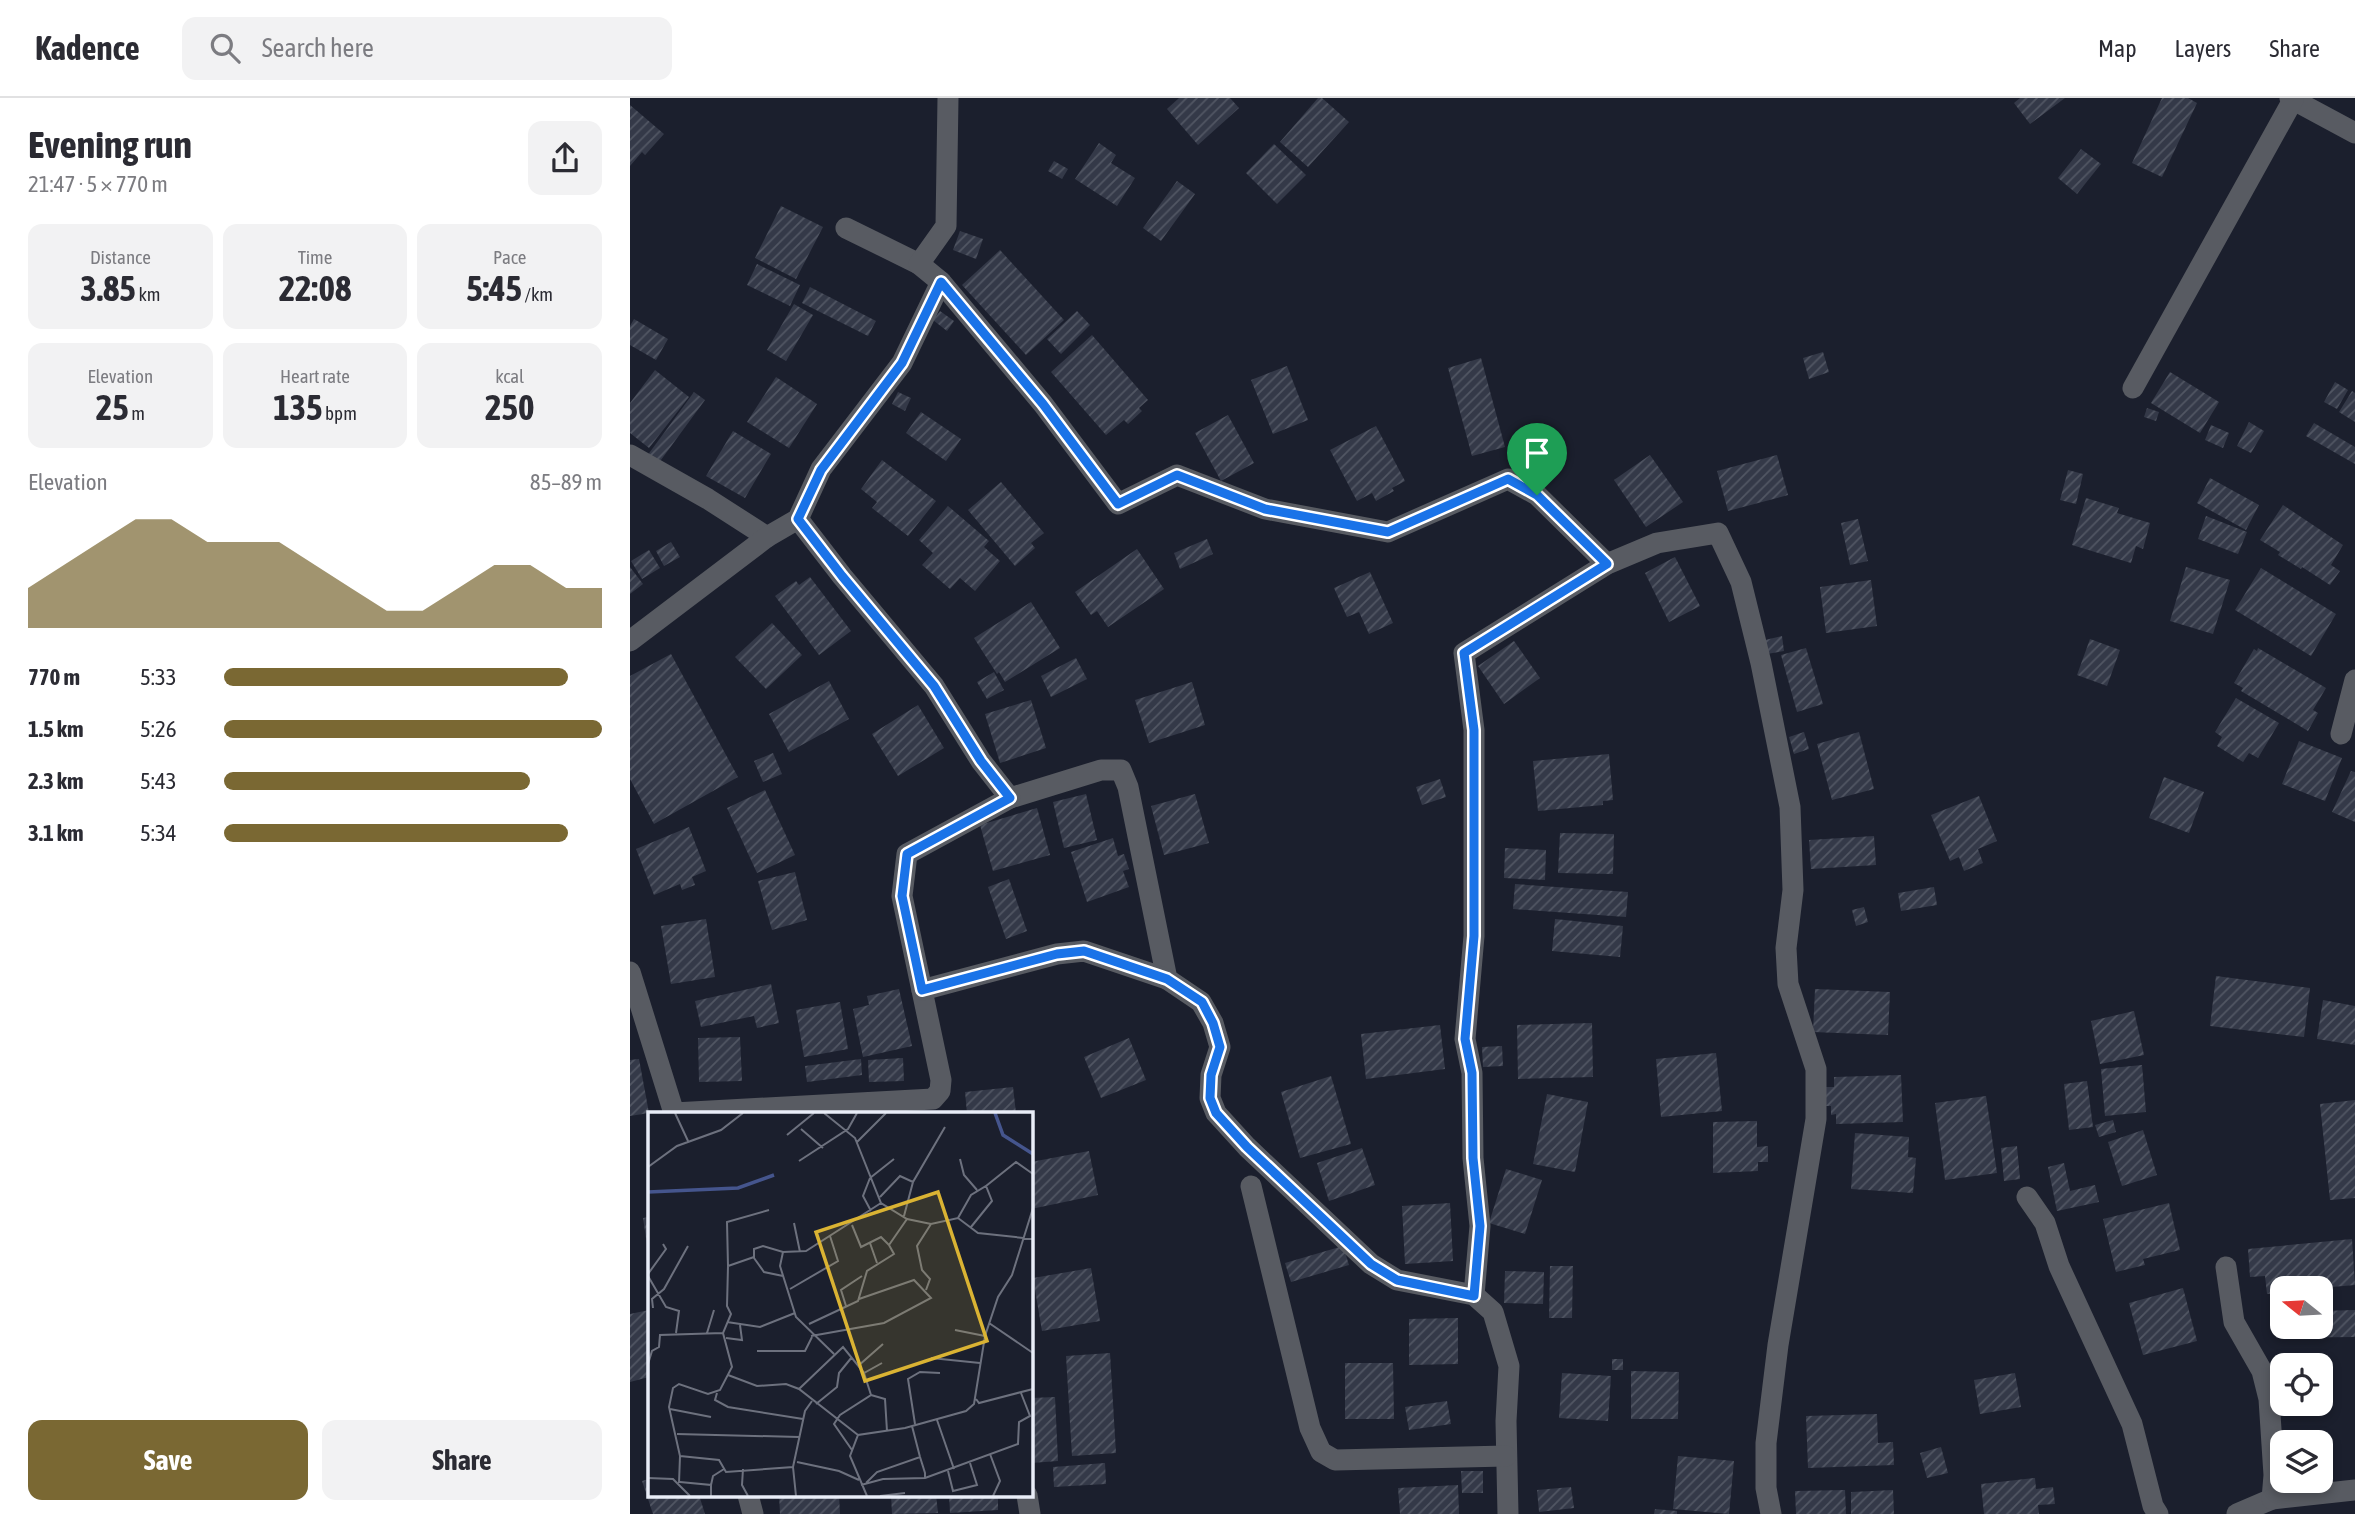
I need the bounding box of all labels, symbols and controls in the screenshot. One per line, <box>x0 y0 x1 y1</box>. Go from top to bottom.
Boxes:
search box <box>182 17 672 80</box>
text: Kadence <box>35 29 140 67</box>
icon: search <box>206 29 244 67</box>
text: Search here <box>262 33 374 63</box>
text: Map <box>2098 35 2137 62</box>
text: Layers <box>2175 35 2231 62</box>
text: Share <box>2269 35 2320 62</box>
button: share <box>528 121 602 195</box>
text: Evening run <box>28 123 192 166</box>
text: 21:47 · 5 × 770 m <box>28 171 168 197</box>
text: Distance <box>90 246 151 268</box>
text: Time <box>298 246 332 268</box>
text: Pace <box>493 246 526 268</box>
text: 3.85 <box>80 268 136 308</box>
text: 22:08 <box>279 268 351 308</box>
text: 5:45 <box>466 268 522 308</box>
text: km <box>136 283 160 305</box>
text: /km <box>522 283 553 305</box>
text: Elevation <box>87 365 153 387</box>
text: Heart rate <box>280 365 350 387</box>
text: kcal <box>495 365 524 387</box>
text: 25 <box>96 387 129 427</box>
text: 135 <box>273 387 323 427</box>
text: 250 <box>485 387 534 427</box>
text: m <box>129 402 145 424</box>
text: bpm <box>323 402 357 424</box>
pin <box>1507 423 1567 495</box>
icon: arrive <box>1518 434 1556 472</box>
text: Elevation <box>28 469 108 495</box>
text: 85–89 m <box>530 469 602 495</box>
text: 770 m <box>28 664 80 690</box>
text: 5:33 <box>140 664 177 690</box>
text: 1.5 km <box>28 716 84 742</box>
text: 5:26 <box>140 716 177 742</box>
text: 2.3 km <box>28 768 84 794</box>
text: 5:43 <box>140 768 177 794</box>
text: 3.1 km <box>28 820 84 846</box>
text: 5:34 <box>140 820 177 846</box>
inset map <box>648 1112 1032 1496</box>
north arrow <box>2270 1276 2333 1339</box>
map controls <box>2270 1276 2333 1493</box>
button: locate <box>2270 1353 2333 1416</box>
button: Save <box>28 1420 308 1500</box>
button: Share <box>322 1420 602 1500</box>
button: layers <box>2270 1430 2333 1493</box>

